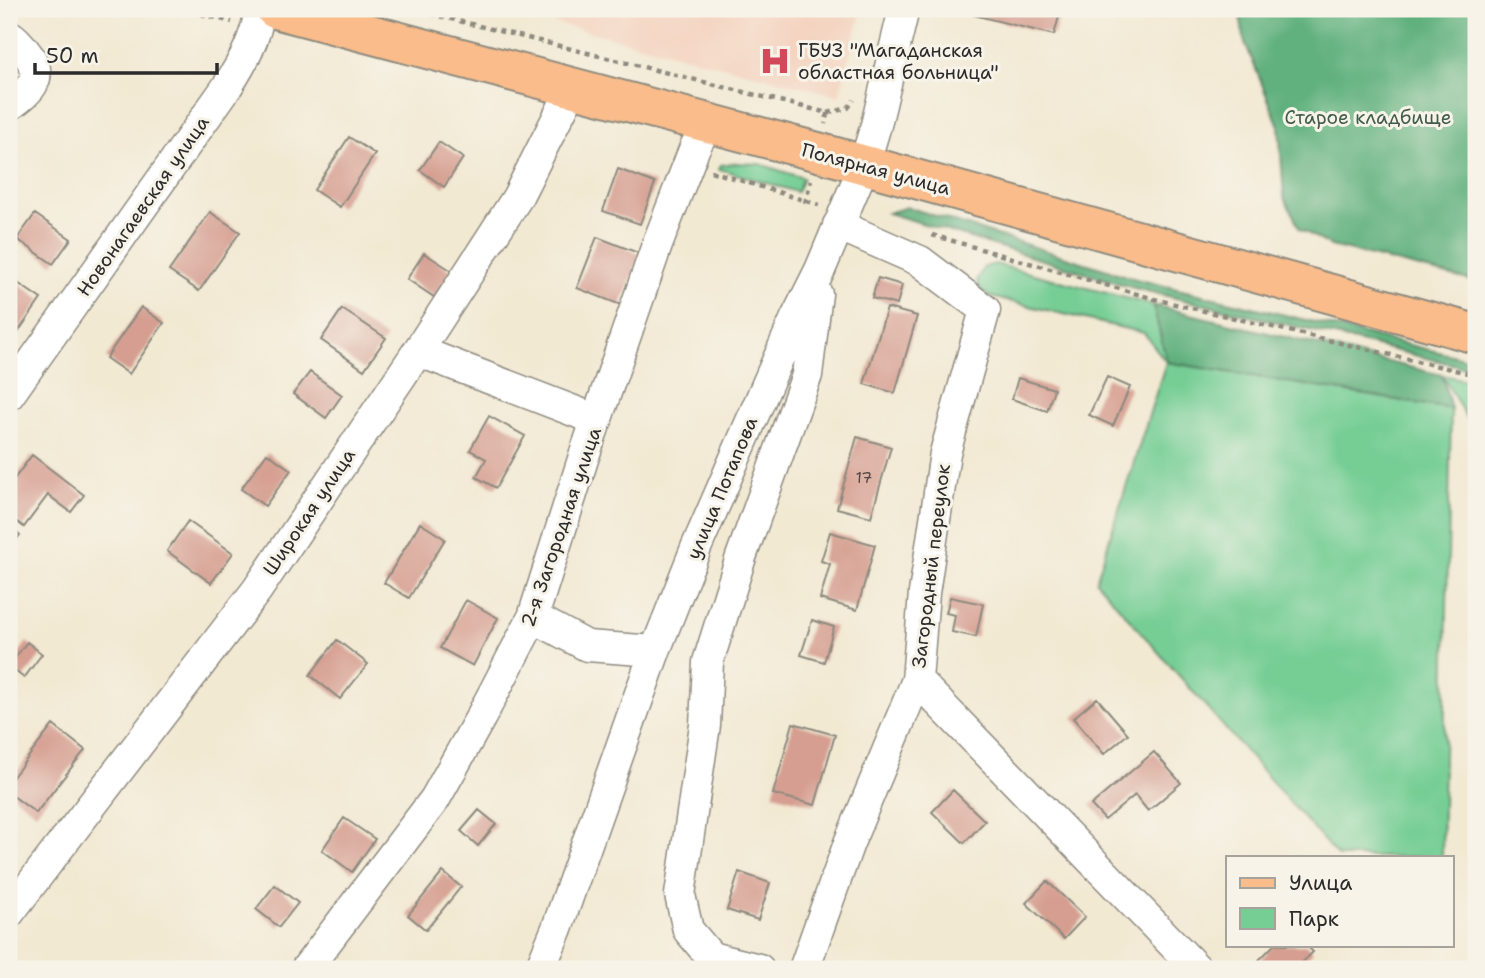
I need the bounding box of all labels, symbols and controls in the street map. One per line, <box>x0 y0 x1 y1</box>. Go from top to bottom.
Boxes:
scale bar <box>35 32 217 76</box>
place label: ГБУЗ "Магаданская областная больница" <box>798 38 999 85</box>
text: 50 m <box>46 42 99 70</box>
hospital icon: ГБУЗ "Магаданская областная больница" <box>758 44 792 78</box>
park label: Старое кладбище <box>1284 105 1452 130</box>
street label: Новонагаевская улица <box>71 111 215 301</box>
street label: Полярная улица <box>799 137 953 201</box>
street label: улица Потапова <box>681 413 763 563</box>
street label: 2-я Загородная улица <box>515 424 607 630</box>
street label: Широкая улица <box>257 443 361 580</box>
street label: Загородный переулок <box>906 463 956 669</box>
house number: 17 <box>855 467 873 488</box>
legend <box>1226 856 1454 946</box>
text: Улица <box>1289 869 1352 897</box>
text: Парк <box>1289 905 1339 933</box>

